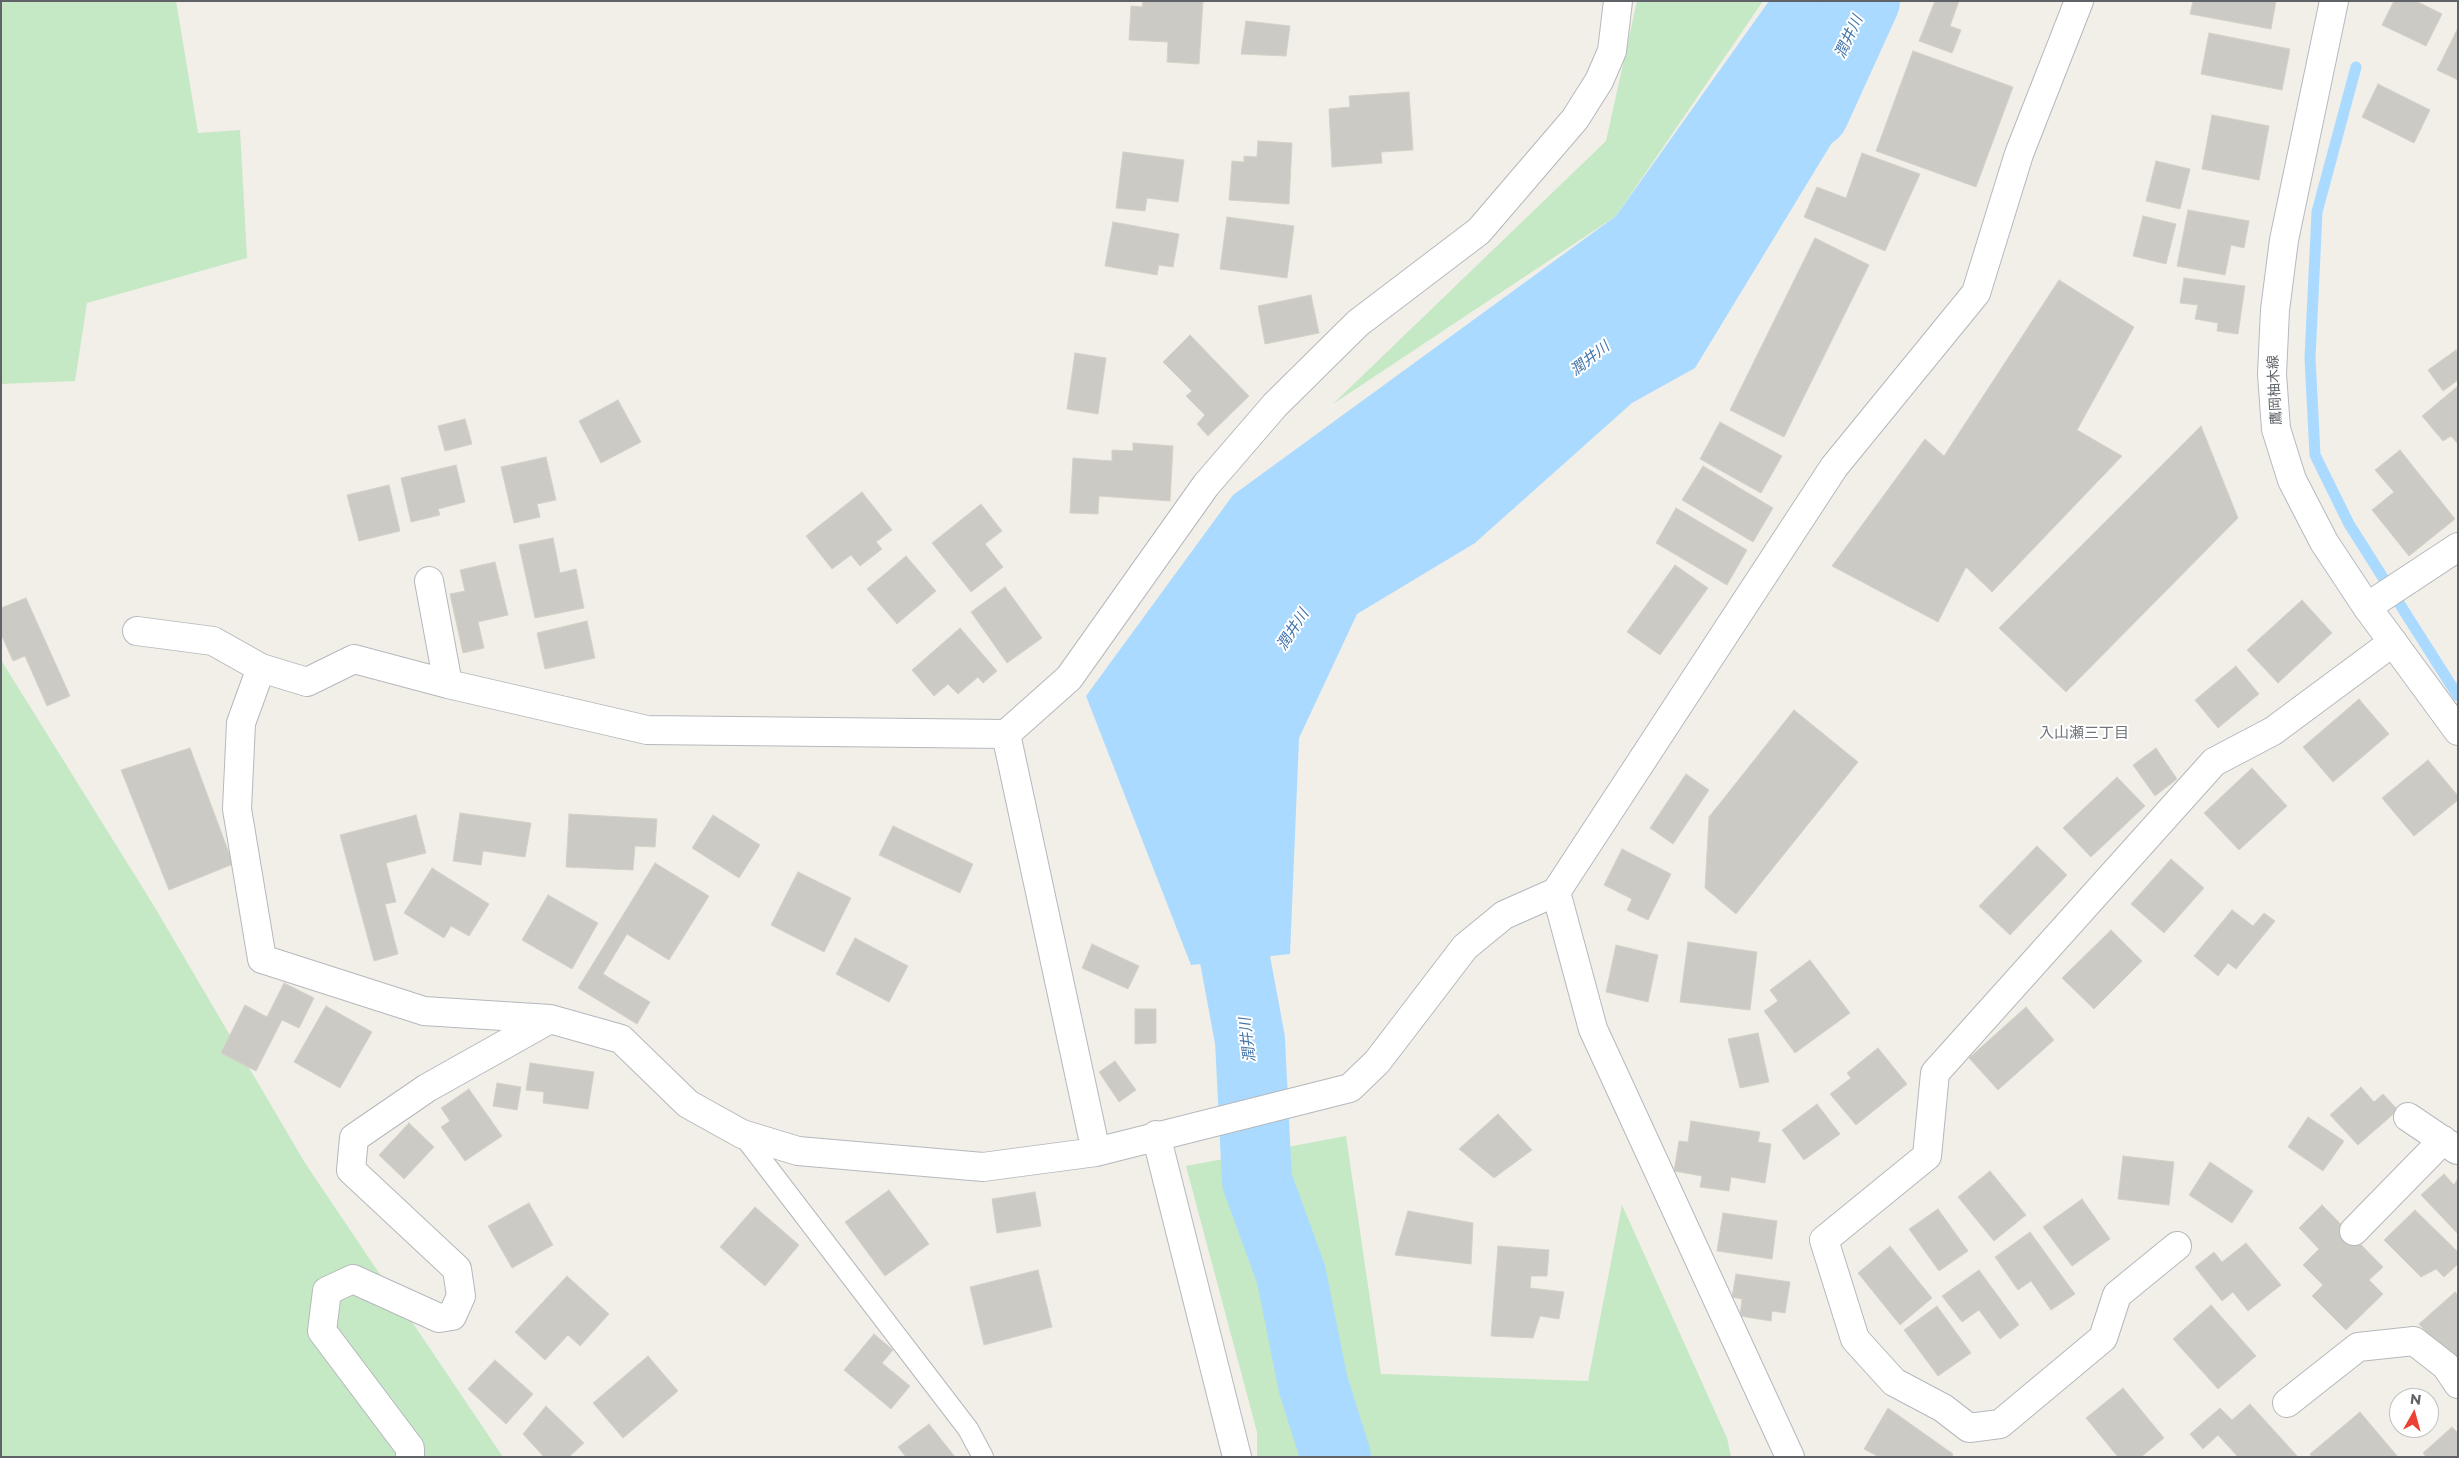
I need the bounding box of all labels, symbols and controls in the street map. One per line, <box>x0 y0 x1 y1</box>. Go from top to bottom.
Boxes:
water label: 潤井川 <box>1831 13 1867 61</box>
water label: 潤井川 <box>1567 338 1613 380</box>
street label: 鷹岡柚木線 <box>2265 355 2285 425</box>
water label: 潤井川 <box>1273 606 1313 654</box>
district label: 入山瀬三丁目 <box>2039 725 2129 743</box>
water label: 潤井川 <box>1236 1017 1260 1063</box>
north arrow <box>2389 1388 2439 1438</box>
text: N <box>2409 1389 2422 1409</box>

